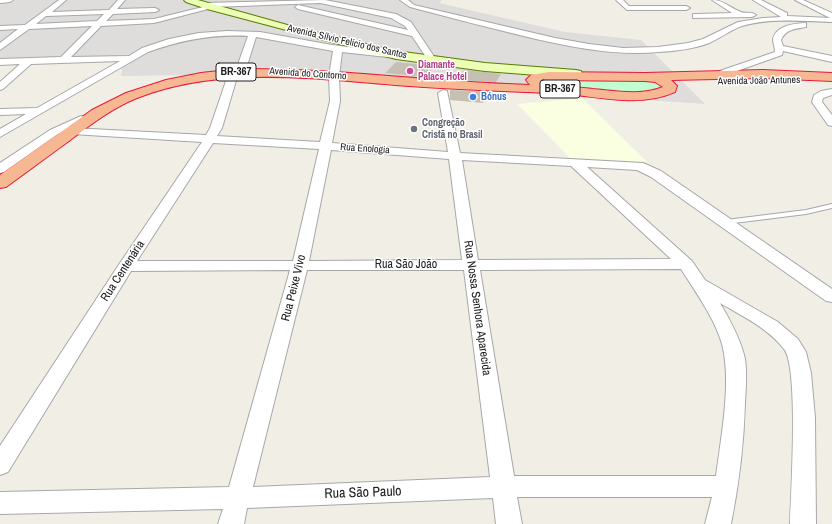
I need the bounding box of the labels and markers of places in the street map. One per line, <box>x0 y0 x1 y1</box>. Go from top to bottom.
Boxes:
place label: Diamante Palace Hotel <box>418 59 467 82</box>
marker: Diamante Palace Hotel <box>405 66 415 76</box>
place label: Bónus <box>481 91 507 103</box>
marker: Bónus <box>468 92 478 102</box>
place label: Congreção Cristã no Brasil <box>422 117 483 140</box>
marker: Congreção Cristã no Brasil <box>409 124 419 134</box>

